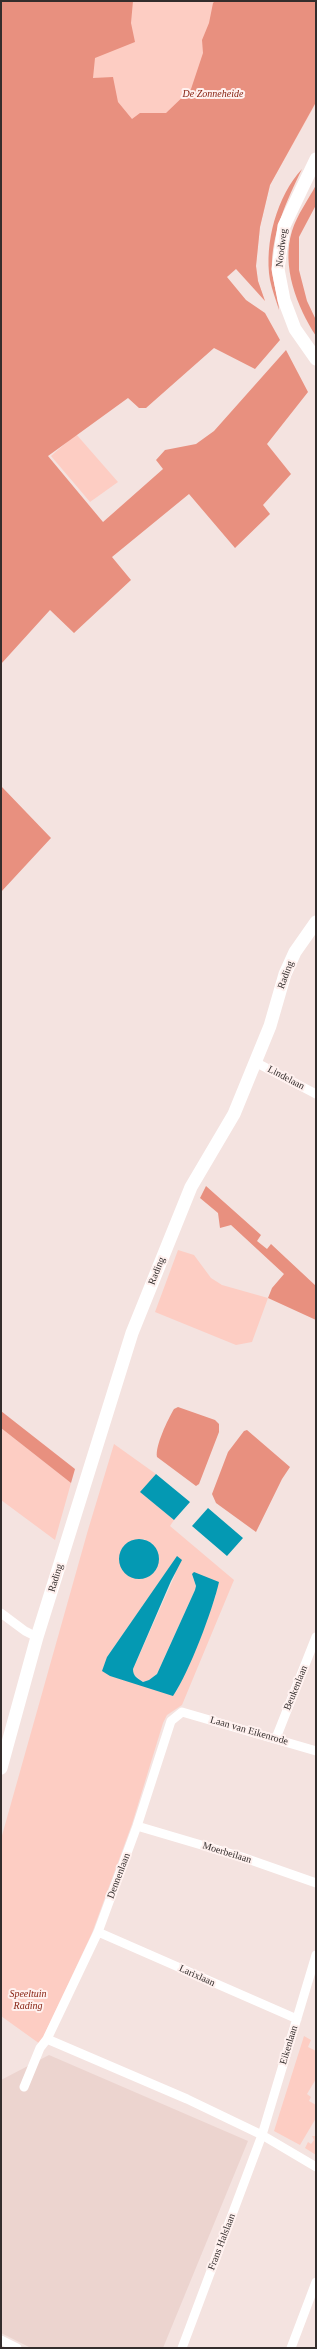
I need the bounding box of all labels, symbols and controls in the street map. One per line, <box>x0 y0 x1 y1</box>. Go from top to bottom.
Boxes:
park label: De Zonneheide <box>183 88 243 100</box>
street label: Noodweg <box>274 228 290 268</box>
street label: Rading <box>275 959 297 991</box>
street label: Lindelaan <box>266 1063 306 1093</box>
street label: Rading <box>146 1255 168 1287</box>
street label: Rading <box>46 1562 66 1594</box>
street label: Beukenlaan <box>282 1664 310 1712</box>
street label: Laan van Eikenrode <box>209 1714 289 1748</box>
street label: Moerbeilaan <box>201 1840 253 1866</box>
street label: Dennenlaan <box>105 1852 133 1900</box>
street label: Larixlaan <box>177 1963 217 1989</box>
park label: Speeltuin Rading <box>9 1988 47 2012</box>
street label: Eikenlaan <box>277 2024 301 2066</box>
street label: Frans Halslaan <box>206 2212 238 2272</box>

